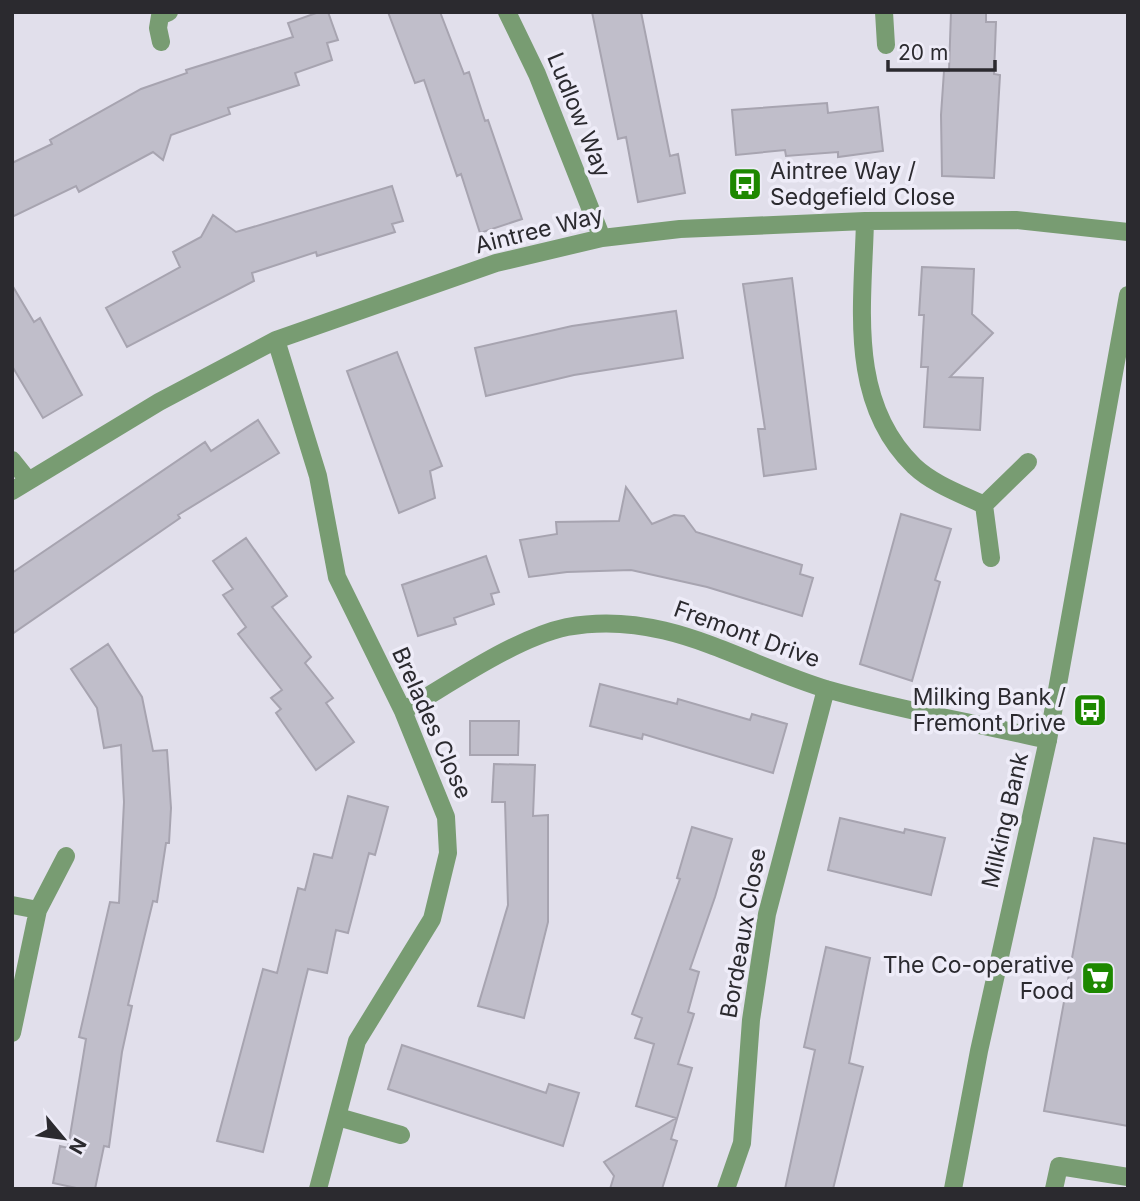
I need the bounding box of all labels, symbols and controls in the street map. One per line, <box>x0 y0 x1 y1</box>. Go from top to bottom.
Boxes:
scale bar <box>888 28 995 72</box>
text: 20 m <box>898 40 948 65</box>
street label: Ludlow Way <box>541 49 617 181</box>
place label: Aintree Way / Sedgefield Close <box>770 157 955 211</box>
bus stop icon: Aintree Way / Sedgefield Close <box>726 165 764 203</box>
street label: Aintree Way <box>472 201 606 259</box>
street label: Fremont Drive <box>670 595 824 673</box>
street label: Brelades Close <box>386 643 478 803</box>
place label: Milking Bank / Fremont Drive <box>913 683 1066 737</box>
bus stop icon: Milking Bank / Fremont Drive <box>1071 691 1109 729</box>
street label: Milking Bank <box>976 749 1034 891</box>
street label: Bordeaux Close <box>714 846 772 1020</box>
place label: The Co-operative Food <box>883 951 1074 1005</box>
supermarket icon: The Co-operative Food <box>1079 959 1117 997</box>
north arrow <box>28 1103 98 1173</box>
text: N <box>64 1134 91 1158</box>

